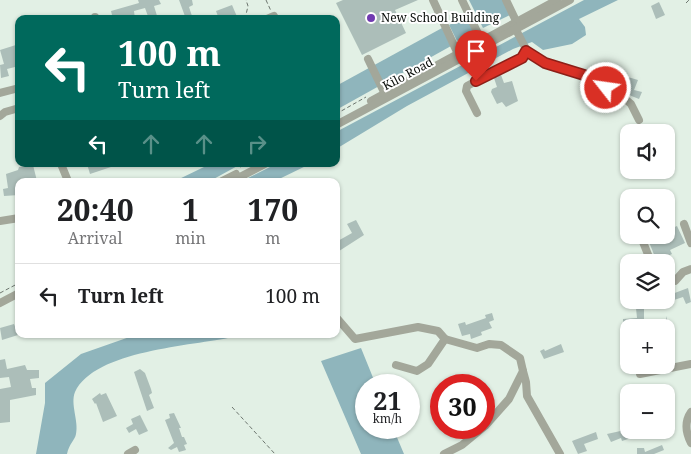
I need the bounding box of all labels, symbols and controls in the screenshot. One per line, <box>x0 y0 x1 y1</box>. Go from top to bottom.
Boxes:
place label: New School Building <box>381 9 500 26</box>
marker: New School Building <box>365 12 377 24</box>
text: 100 m <box>118 29 221 76</box>
pin <box>455 30 497 81</box>
icon: left <box>35 35 100 100</box>
icon: arrive <box>462 37 490 65</box>
street label: Kilo Road <box>380 53 437 94</box>
position arrow <box>579 61 631 113</box>
text: Turn left <box>118 74 210 104</box>
map controls <box>620 124 675 439</box>
button: sound <box>620 124 675 179</box>
icon: left <box>84 130 112 158</box>
icon: ahead <box>137 130 165 158</box>
icon: ahead <box>190 130 218 158</box>
icon: right <box>243 130 271 158</box>
text: 20:40 <box>57 189 134 230</box>
text: 1 <box>182 189 199 230</box>
text: 170 <box>247 189 298 230</box>
button: search <box>620 189 675 244</box>
text: Arrival <box>68 227 122 249</box>
text: min <box>175 227 206 249</box>
text: m <box>265 227 280 249</box>
button: layers <box>620 254 675 309</box>
icon: left <box>35 282 63 310</box>
text: Turn left <box>78 283 164 309</box>
text: 100 m <box>265 283 320 309</box>
button: + <box>620 319 675 374</box>
speed limit sign: 30 <box>430 374 495 439</box>
text: 21 <box>373 383 402 417</box>
button: − <box>620 384 675 439</box>
text: km/h <box>373 410 402 427</box>

